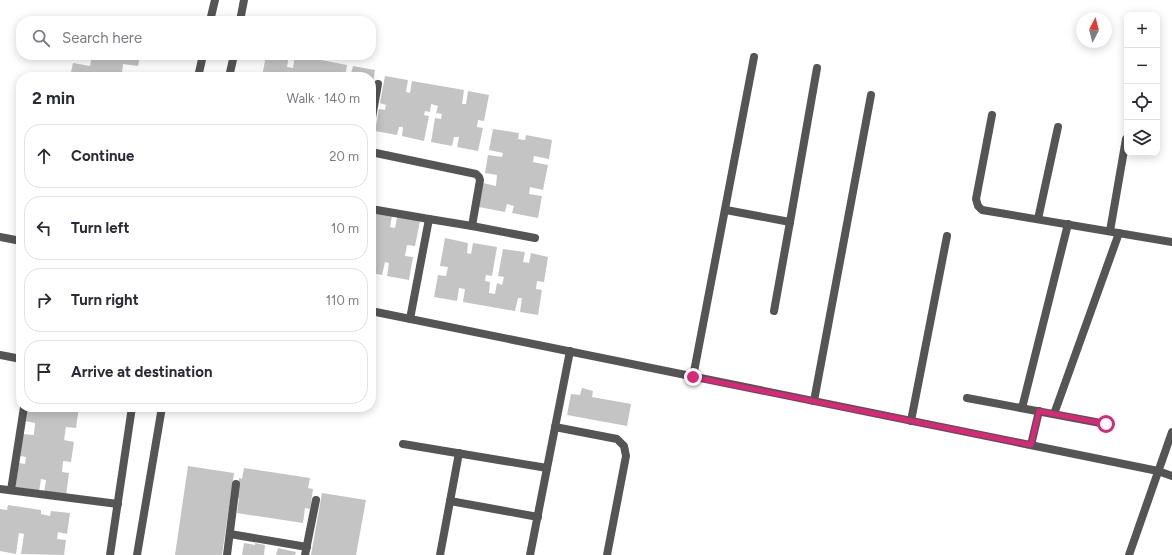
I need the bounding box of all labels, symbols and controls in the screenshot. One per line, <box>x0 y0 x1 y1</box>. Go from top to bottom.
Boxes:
north arrow <box>1076 12 1112 48</box>
map controls <box>1124 12 1160 156</box>
button: + <box>1124 12 1160 48</box>
search box <box>16 16 376 60</box>
icon: search <box>30 27 52 49</box>
text: Search here <box>62 29 142 47</box>
button: − <box>1124 48 1160 84</box>
button: locate <box>1124 84 1160 120</box>
text: 2 min <box>32 88 75 108</box>
text: Walk · 140 m <box>286 91 360 106</box>
button: layers <box>1124 120 1160 156</box>
icon: ahead <box>33 145 55 167</box>
text: Continue <box>71 147 134 165</box>
text: 20 m <box>329 149 359 164</box>
icon: left <box>33 217 55 239</box>
text: Turn left <box>71 219 129 237</box>
text: 10 m <box>331 221 359 236</box>
icon: right <box>33 289 55 311</box>
text: Turn right <box>71 291 139 309</box>
text: 110 m <box>326 293 359 308</box>
icon: arrive <box>33 361 55 383</box>
text: Arrive at destination <box>71 363 212 381</box>
route end <box>684 368 702 386</box>
route start <box>1097 415 1115 433</box>

